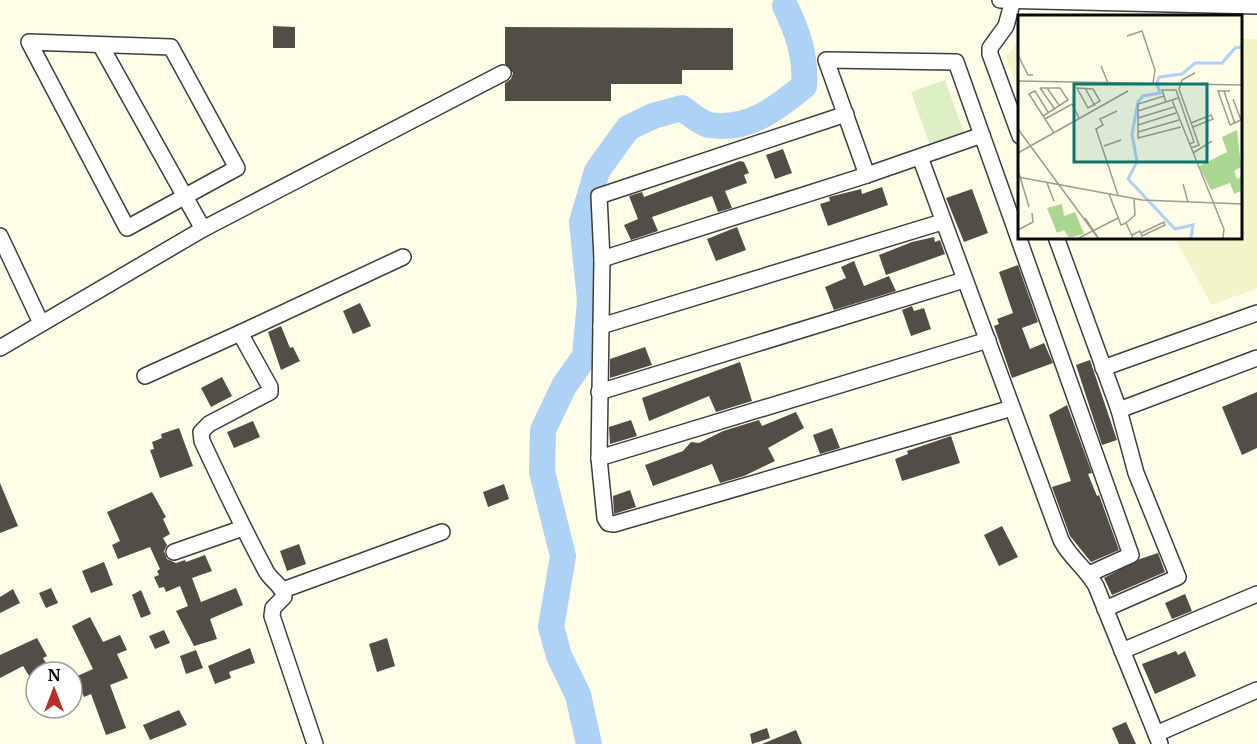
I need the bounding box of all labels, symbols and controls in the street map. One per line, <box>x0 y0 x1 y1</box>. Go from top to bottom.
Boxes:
inset map <box>1018 15 1242 238</box>
north arrow <box>24 660 84 720</box>
text: N <box>48 665 61 685</box>

